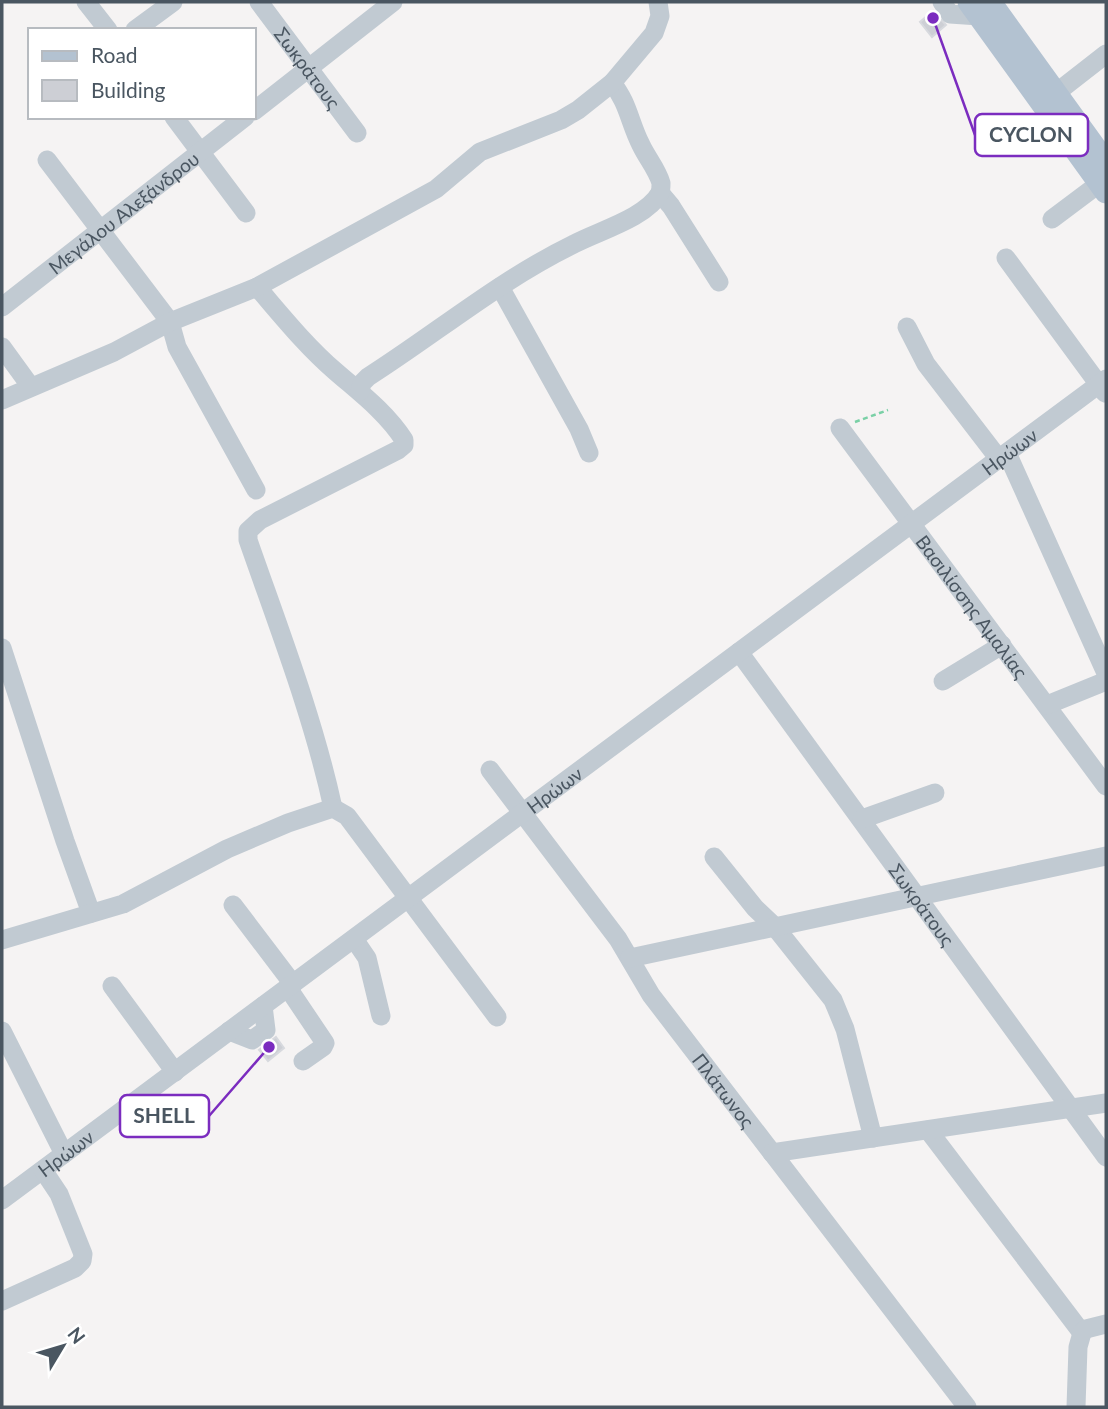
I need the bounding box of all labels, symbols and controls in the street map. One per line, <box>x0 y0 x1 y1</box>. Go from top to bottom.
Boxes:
street label: Σωκράτους <box>270 22 346 113</box>
legend <box>28 28 256 119</box>
text: Road <box>91 42 138 67</box>
text: Building <box>91 77 166 102</box>
callout: CYCLON <box>975 114 1088 156</box>
text: CYCLON <box>989 121 1073 146</box>
street label: Μεγάλου Αλεξάνδρου <box>43 146 203 278</box>
street label: Ηρώων <box>977 423 1042 479</box>
street label: Βασιλίσσης Αμαλίας <box>912 530 1033 682</box>
street label: Ηρώων <box>522 761 587 818</box>
street label: Σωκράτους <box>885 859 960 950</box>
street label: Πλάτωνος <box>688 1048 760 1132</box>
callout: SHELL <box>120 1095 209 1137</box>
text: SHELL <box>133 1102 195 1127</box>
street label: Ηρώων <box>33 1124 98 1181</box>
north arrow <box>28 1311 98 1381</box>
text: N <box>63 1322 90 1348</box>

